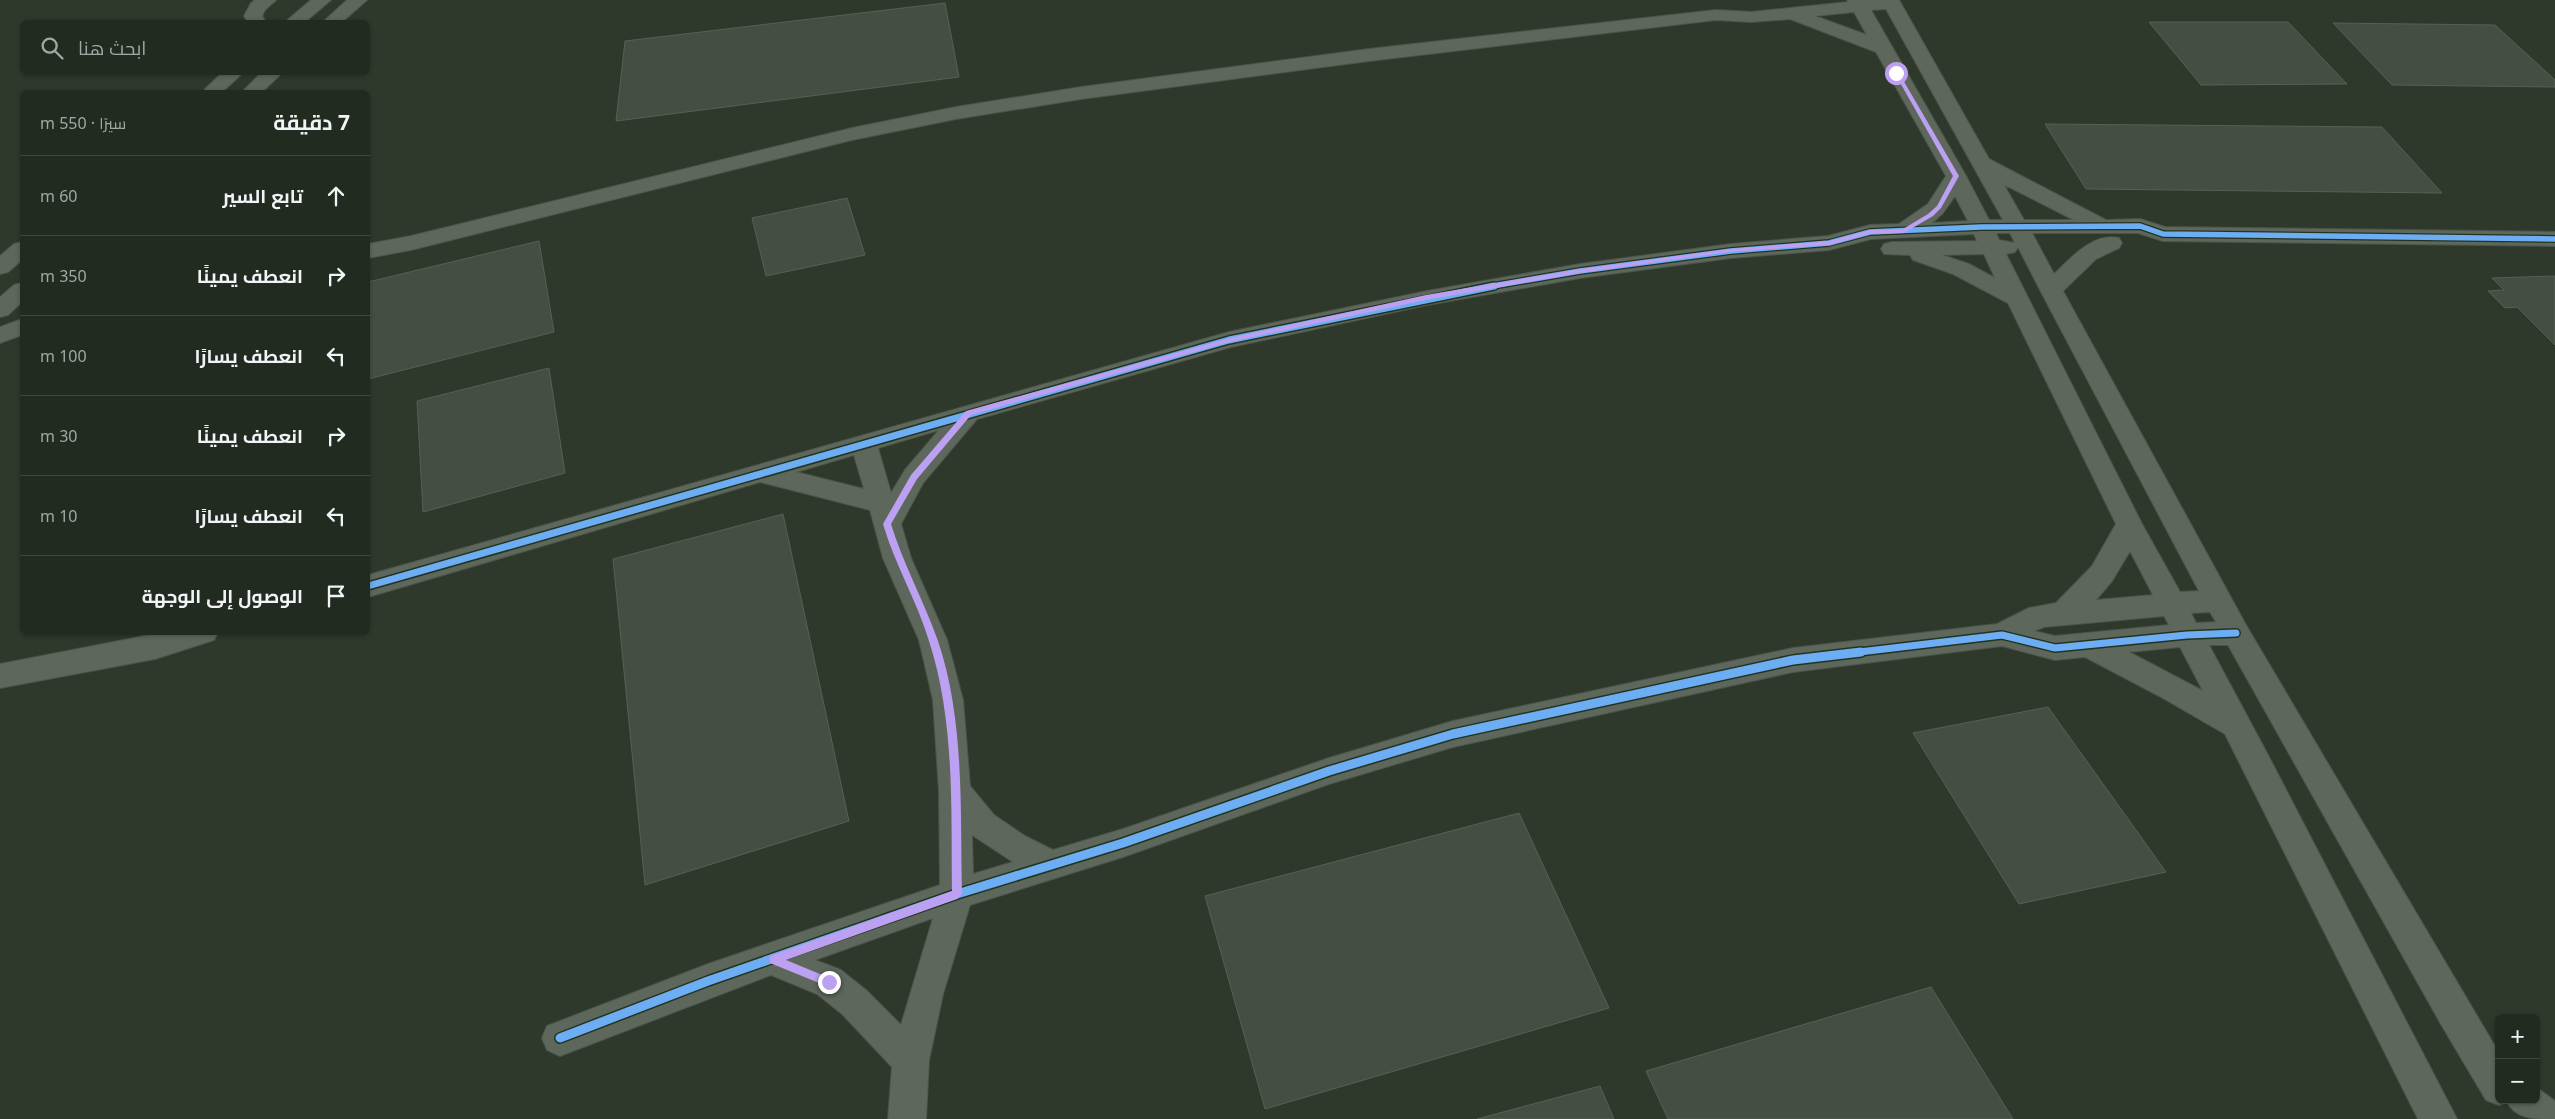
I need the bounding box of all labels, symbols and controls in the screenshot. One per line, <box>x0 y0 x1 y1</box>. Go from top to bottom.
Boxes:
search box <box>20 20 370 75</box>
icon: search <box>38 34 66 62</box>
text: ابحث هنا <box>78 35 146 61</box>
route start <box>1885 62 1908 85</box>
text: 7 دقيقة <box>273 108 350 136</box>
text: سيرًا · 550 m <box>40 112 126 134</box>
icon: ahead <box>322 182 350 210</box>
text: تابع السير <box>223 183 303 209</box>
text: 60 m <box>40 185 77 207</box>
icon: right <box>322 262 350 290</box>
text: انعطف يمينًا <box>197 263 303 289</box>
text: 350 m <box>40 265 87 287</box>
icon: left <box>322 342 350 370</box>
text: انعطف يسارًا <box>194 343 303 369</box>
text: 100 m <box>40 345 87 367</box>
icon: right <box>322 422 350 450</box>
text: انعطف يمينًا <box>197 423 303 449</box>
text: 30 m <box>40 425 77 447</box>
icon: left <box>322 502 350 530</box>
text: انعطف يسارًا <box>194 503 303 529</box>
text: 10 m <box>40 505 77 527</box>
icon: arrive <box>322 582 350 610</box>
text: الوصول إلى الوجهة <box>142 583 303 609</box>
route end <box>818 971 841 994</box>
map controls <box>2495 1014 2540 1104</box>
button: + <box>2495 1014 2540 1059</box>
button: − <box>2495 1059 2540 1104</box>

